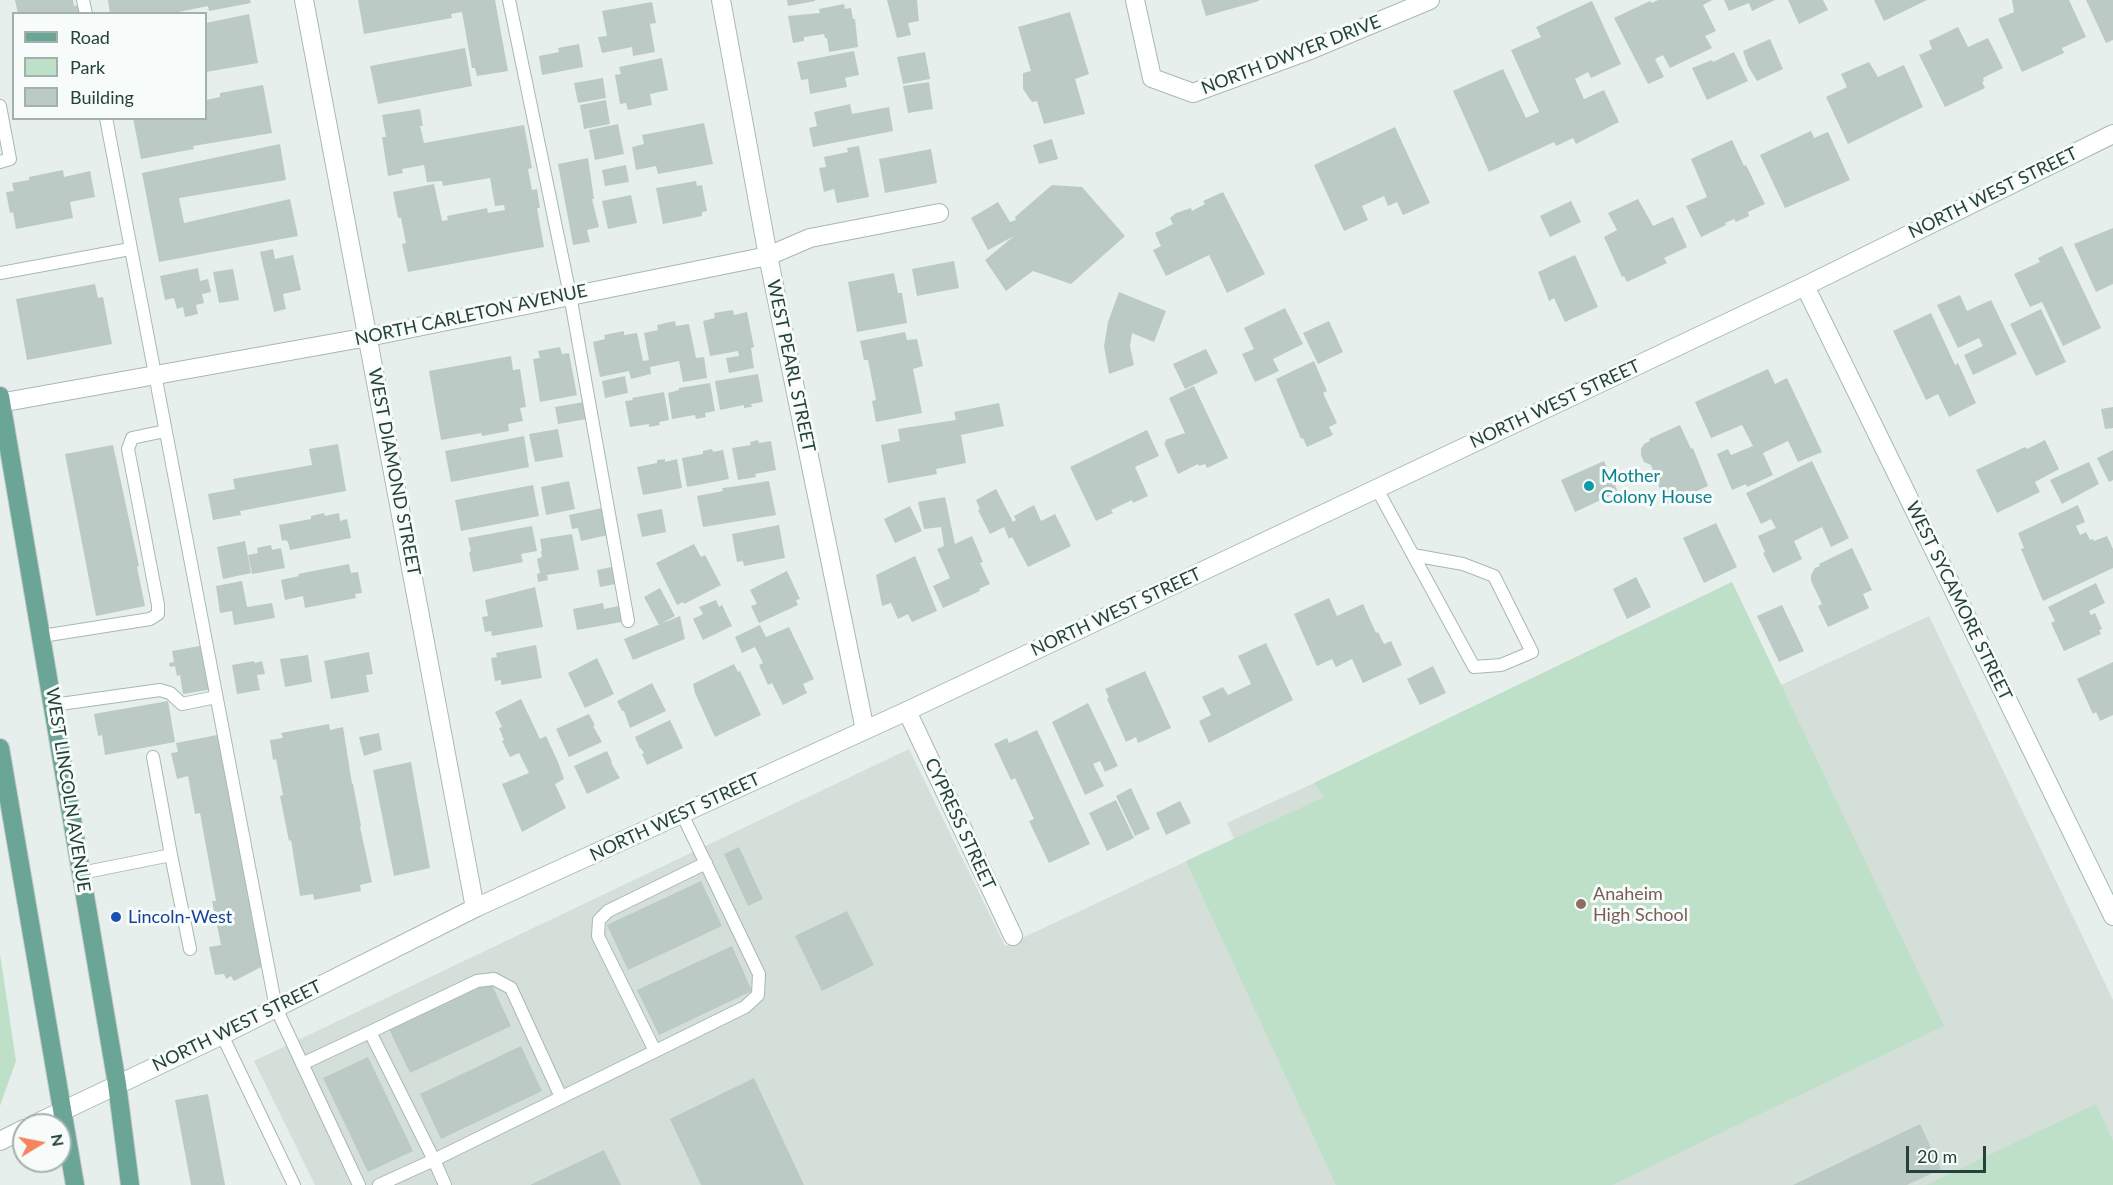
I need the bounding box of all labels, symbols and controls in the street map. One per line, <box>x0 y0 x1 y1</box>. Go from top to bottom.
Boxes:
street label: NORTH DWYER DRIVE <box>1198 11 1384 99</box>
legend <box>12 12 207 120</box>
text: Road <box>70 26 110 48</box>
text: Park <box>70 56 105 78</box>
text: Building <box>70 86 134 108</box>
street label: NORTH WEST STREET <box>1905 143 2081 243</box>
street label: WEST PEARL STREET <box>762 278 820 454</box>
street label: NORTH CARLETON AVENUE <box>353 280 589 350</box>
street label: NORTH WEST STREET <box>1467 355 1643 453</box>
street label: WEST DIAMOND STREET <box>363 366 425 578</box>
place label: Mother Colony House <box>1601 465 1712 508</box>
marker: Mother Colony House <box>1582 479 1596 493</box>
street label: WEST SYCAMORE STREET <box>1901 498 2017 704</box>
street label: NORTH WEST STREET <box>1028 563 1204 661</box>
street label: WEST LINCOLN AVENUE <box>41 686 95 894</box>
street label: CYPRESS STREET <box>920 755 1000 893</box>
street label: NORTH WEST STREET <box>587 768 763 866</box>
place label: Anaheim High School <box>1593 883 1688 926</box>
marker: Anaheim High School <box>1574 897 1588 911</box>
place label: Lincoln-West <box>128 906 232 928</box>
marker: Lincoln-West <box>109 910 123 924</box>
street label: NORTH WEST STREET <box>149 976 325 1076</box>
north arrow <box>12 1113 72 1173</box>
text: N <box>48 1132 69 1148</box>
scale bar <box>1909 1134 1988 1172</box>
text: 20 m <box>1917 1145 1957 1167</box>

